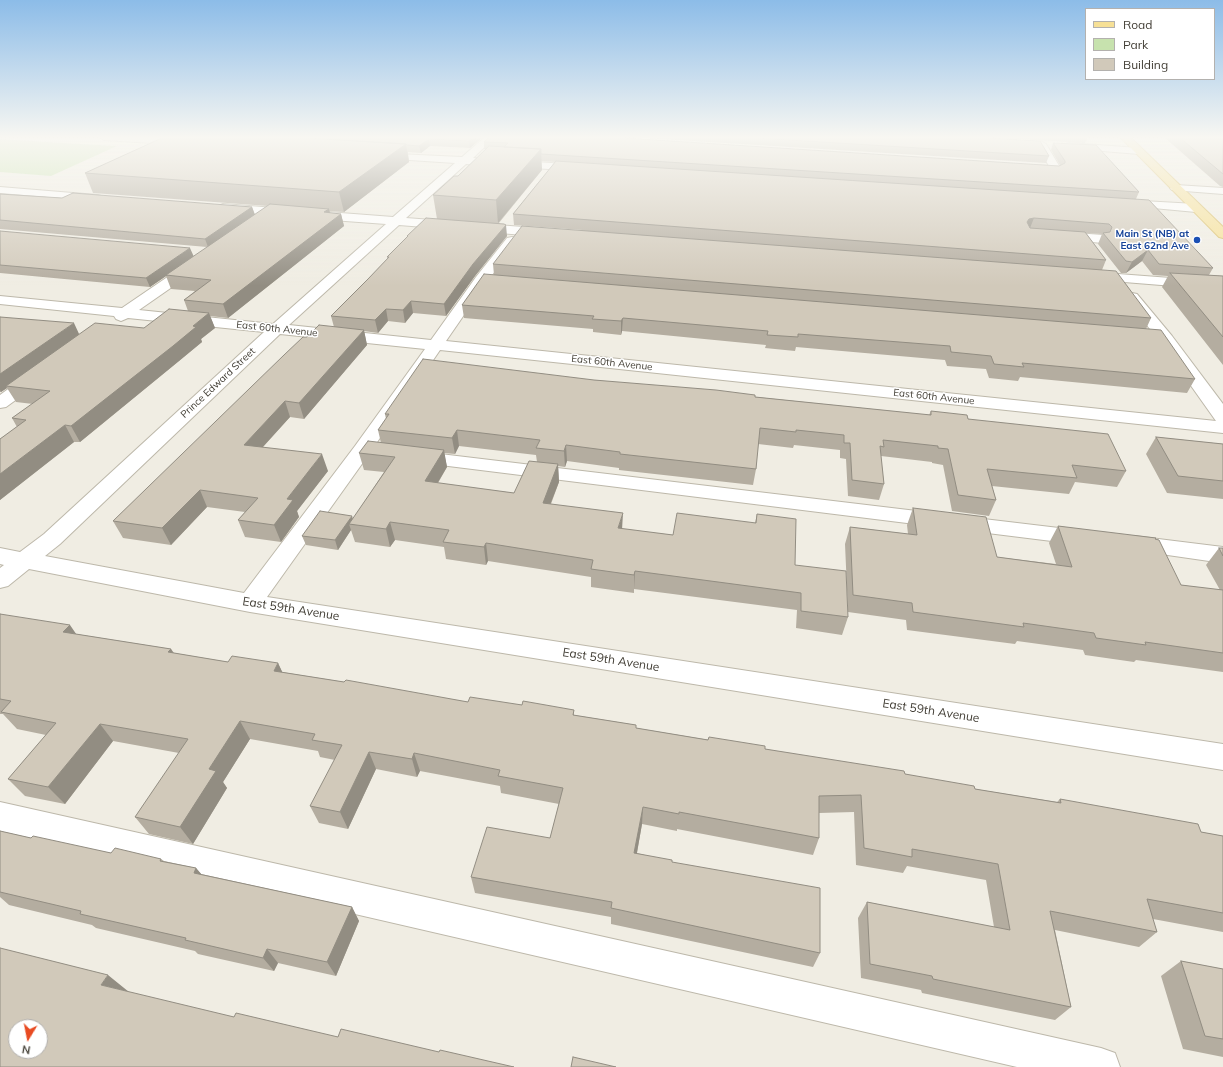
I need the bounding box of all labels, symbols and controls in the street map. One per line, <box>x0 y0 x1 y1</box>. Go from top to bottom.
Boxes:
legend <box>1085 8 1215 80</box>
text: Road <box>1123 17 1152 32</box>
text: Park <box>1123 37 1148 52</box>
text: Building <box>1123 57 1168 72</box>
place label: Main St (NB) at East 62nd Ave <box>1115 228 1189 252</box>
marker: Main St (NB) at East 62nd Ave <box>1192 235 1202 245</box>
street label: East 60th Avenue <box>236 319 318 339</box>
street label: Prince Edward Street <box>178 345 258 421</box>
street label: East 60th Avenue <box>571 353 653 373</box>
street label: East 60th Avenue <box>893 387 975 407</box>
street label: East 59th Avenue <box>242 594 340 624</box>
street label: East 59th Avenue <box>562 645 660 675</box>
street label: East 59th Avenue <box>882 696 980 726</box>
north arrow <box>8 1019 48 1059</box>
text: N <box>21 1042 31 1057</box>

